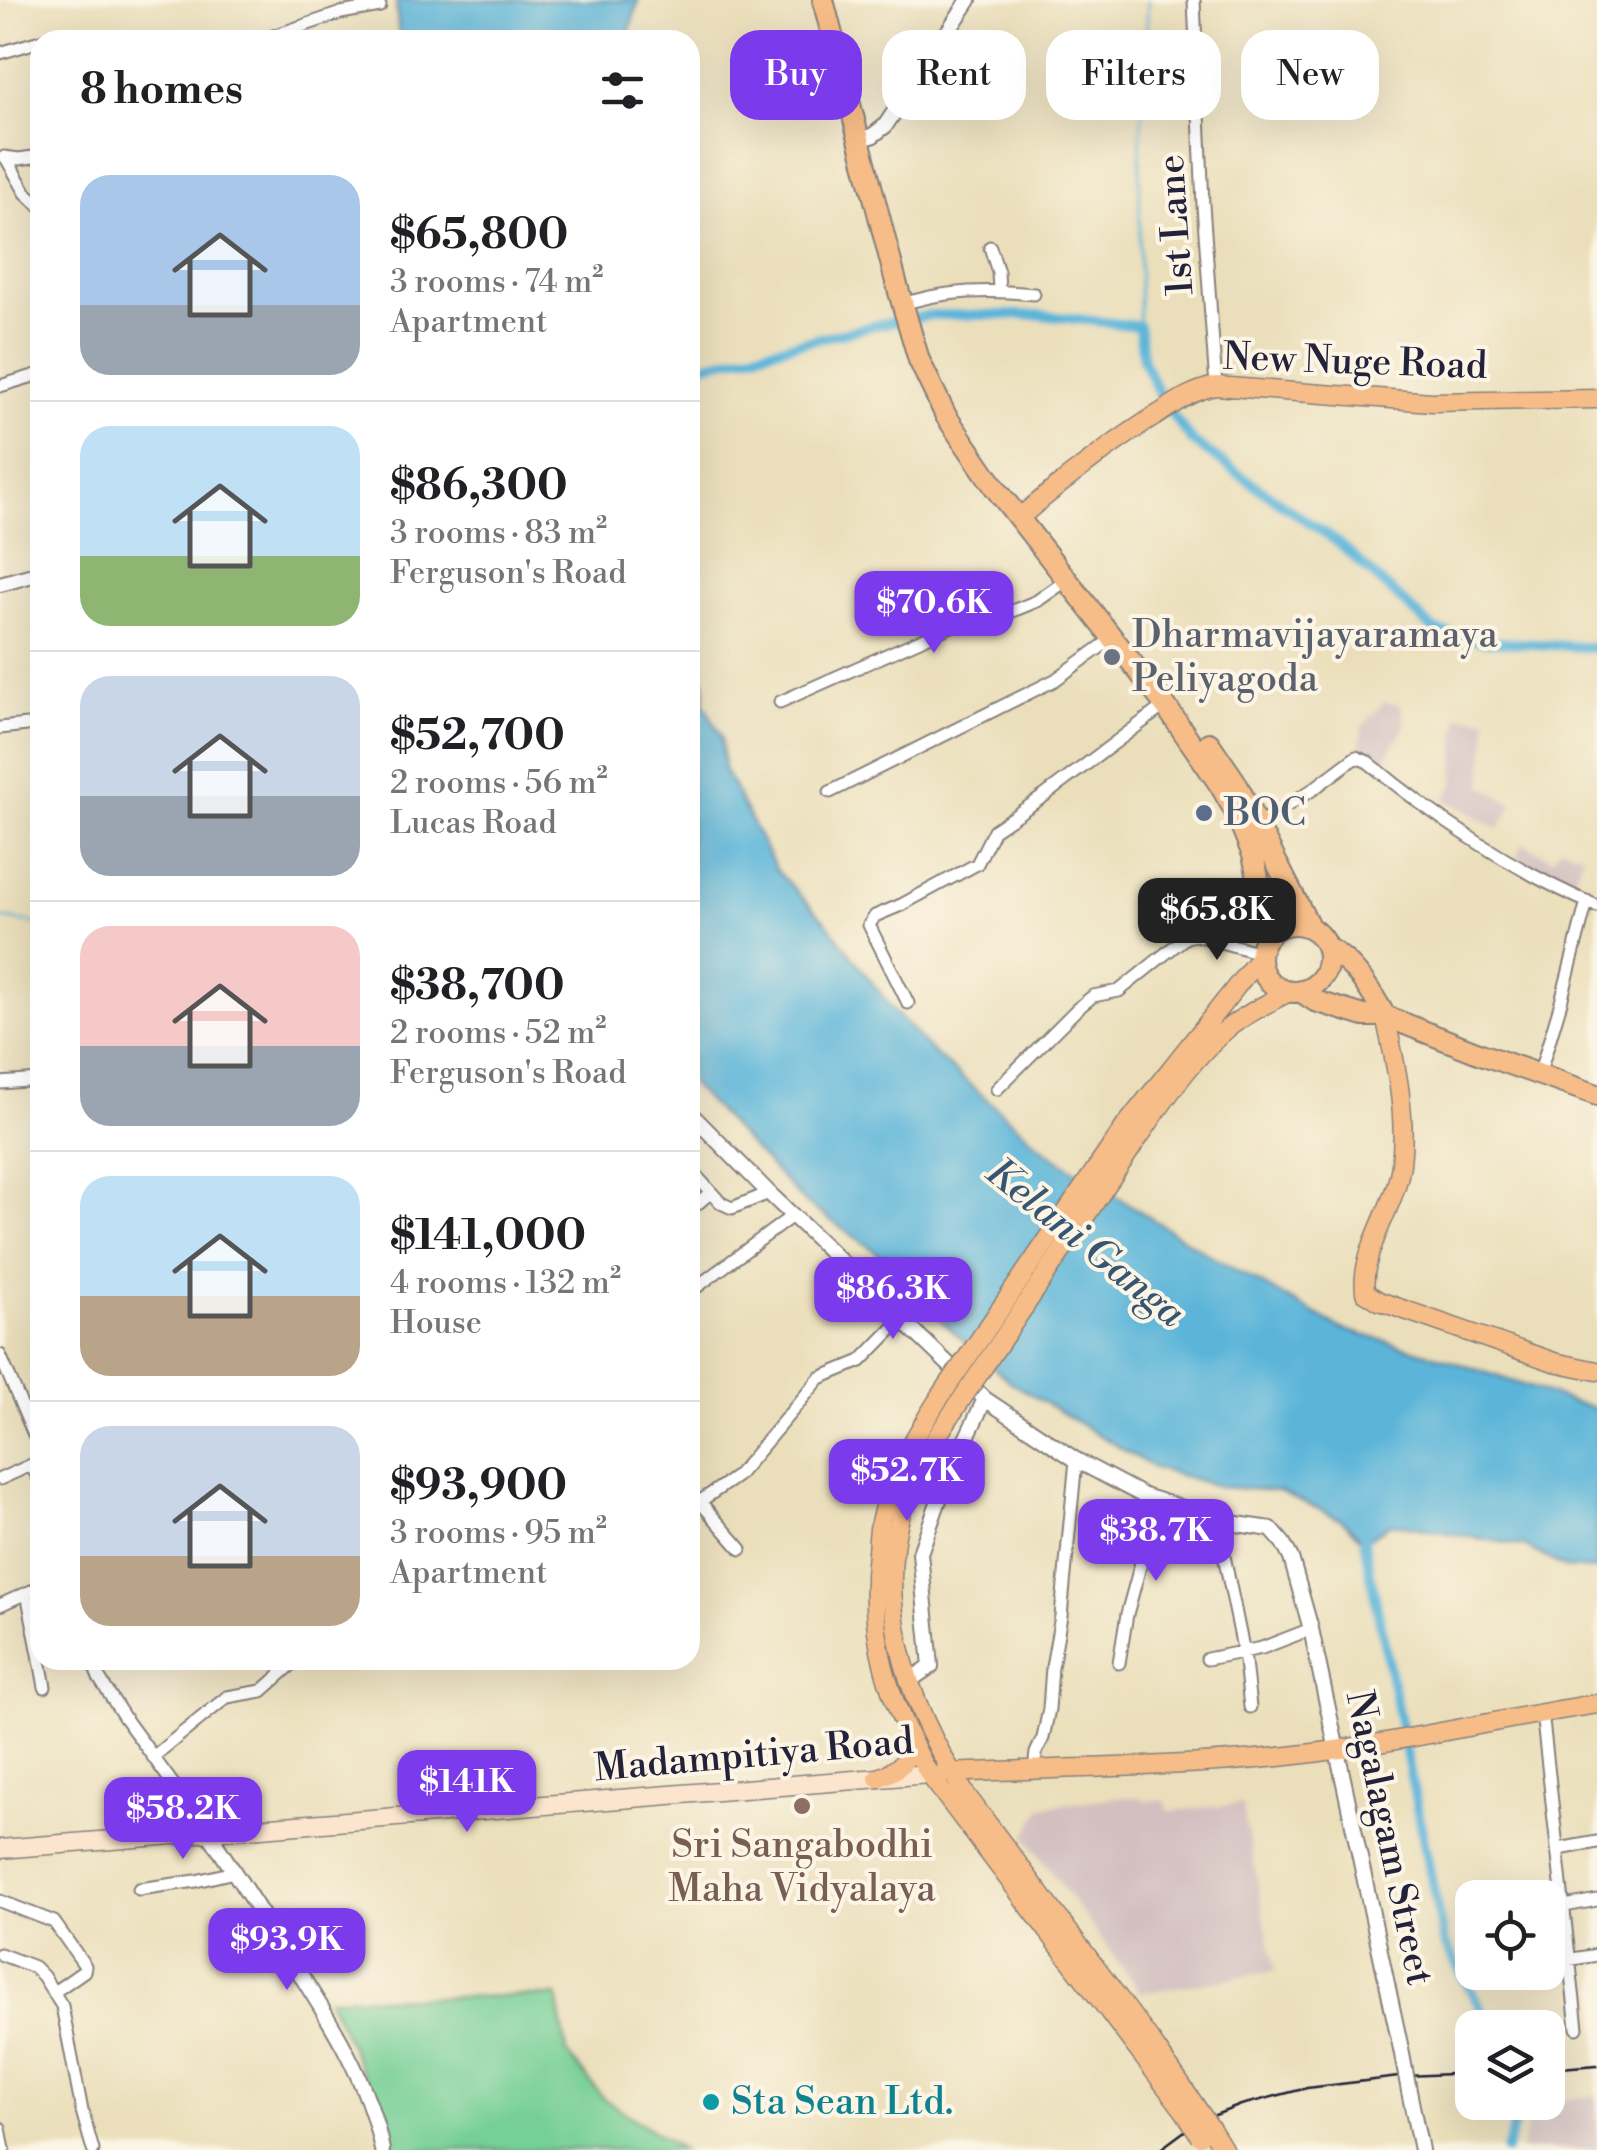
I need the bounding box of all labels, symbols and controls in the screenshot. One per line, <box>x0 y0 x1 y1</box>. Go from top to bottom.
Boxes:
chip: Buy <box>730 30 862 120</box>
chip: Rent <box>882 30 1026 120</box>
chip: Filters <box>1046 30 1221 120</box>
chip: New <box>1241 30 1379 120</box>
icon: filters <box>595 63 650 118</box>
text: 8 homes <box>80 64 243 117</box>
street label: 1st Lane <box>1148 153 1204 297</box>
text: $65,800 <box>390 209 568 262</box>
icon: home <box>160 215 280 335</box>
text: 3 rooms · 74 m² <box>390 262 603 302</box>
text: Apartment <box>390 302 547 342</box>
street label: New Nuge Road <box>1222 334 1489 390</box>
text: $86,300 <box>390 460 567 513</box>
icon: home <box>160 466 280 586</box>
text: 3 rooms · 83 m² <box>390 513 607 553</box>
text: Ferguson's Road <box>390 553 626 593</box>
pin: $70.6K <box>853 571 1015 656</box>
text: $70.6K <box>876 583 992 623</box>
place label: Dharmavijayaramaya Peliyagoda <box>1132 612 1499 703</box>
marker: Dharmavijayaramaya Peliyagoda <box>1101 646 1123 668</box>
text: $52,700 <box>390 710 565 763</box>
icon: home <box>160 716 280 836</box>
text: 2 rooms · 56 m² <box>390 763 608 803</box>
place label: BOC <box>1223 790 1306 837</box>
marker: BOC <box>1193 802 1215 824</box>
text: Lucas Road <box>390 803 557 843</box>
pin: $65.8K <box>1136 878 1298 963</box>
text: $65.8K <box>1160 890 1274 930</box>
text: $38,700 <box>390 960 564 1013</box>
icon: home <box>160 966 280 1086</box>
text: 2 rooms · 52 m² <box>390 1013 606 1053</box>
text: Ferguson's Road <box>390 1053 626 1093</box>
water label: Kelani Ganga <box>975 1147 1195 1339</box>
text: $141,000 <box>390 1210 586 1263</box>
icon: home <box>160 1216 280 1336</box>
pin: $86.3K <box>812 1257 974 1342</box>
text: 4 rooms · 132 m² <box>390 1263 621 1303</box>
text: $86.3K <box>836 1269 950 1309</box>
text: House <box>390 1303 482 1343</box>
pin: $52.7K <box>826 1439 988 1524</box>
text: $52.7K <box>851 1451 963 1491</box>
text: $93,900 <box>390 1460 567 1513</box>
icon: home <box>160 1466 280 1586</box>
pin: $38.7K <box>1075 1499 1237 1584</box>
text: $38.7K <box>1100 1511 1212 1551</box>
text: 3 rooms · 95 m² <box>390 1513 607 1553</box>
text: Apartment <box>390 1553 547 1593</box>
street label: Nagalagam Street <box>1335 1687 1443 1989</box>
street label: Madampitiya Road <box>592 1718 916 1792</box>
pin: $141K <box>397 1750 537 1835</box>
text: $141K <box>419 1762 515 1802</box>
pin: $58.2K <box>102 1777 264 1862</box>
text: $58.2K <box>126 1789 240 1829</box>
marker: Sri Sangabodhi Maha Vidyalaya <box>791 1795 813 1817</box>
place label: Sri Sangabodhi Maha Vidyalaya <box>668 1822 936 1913</box>
map controls <box>1455 1880 1565 2120</box>
button: locate <box>1455 1880 1565 1990</box>
pin: $93.9K <box>206 1908 368 1993</box>
text: $93.9K <box>230 1920 344 1960</box>
button: layers <box>1455 2010 1565 2120</box>
place label: Sta Sean Ltd. <box>731 2079 953 2126</box>
marker: Sta Sean Ltd. <box>700 2091 722 2113</box>

